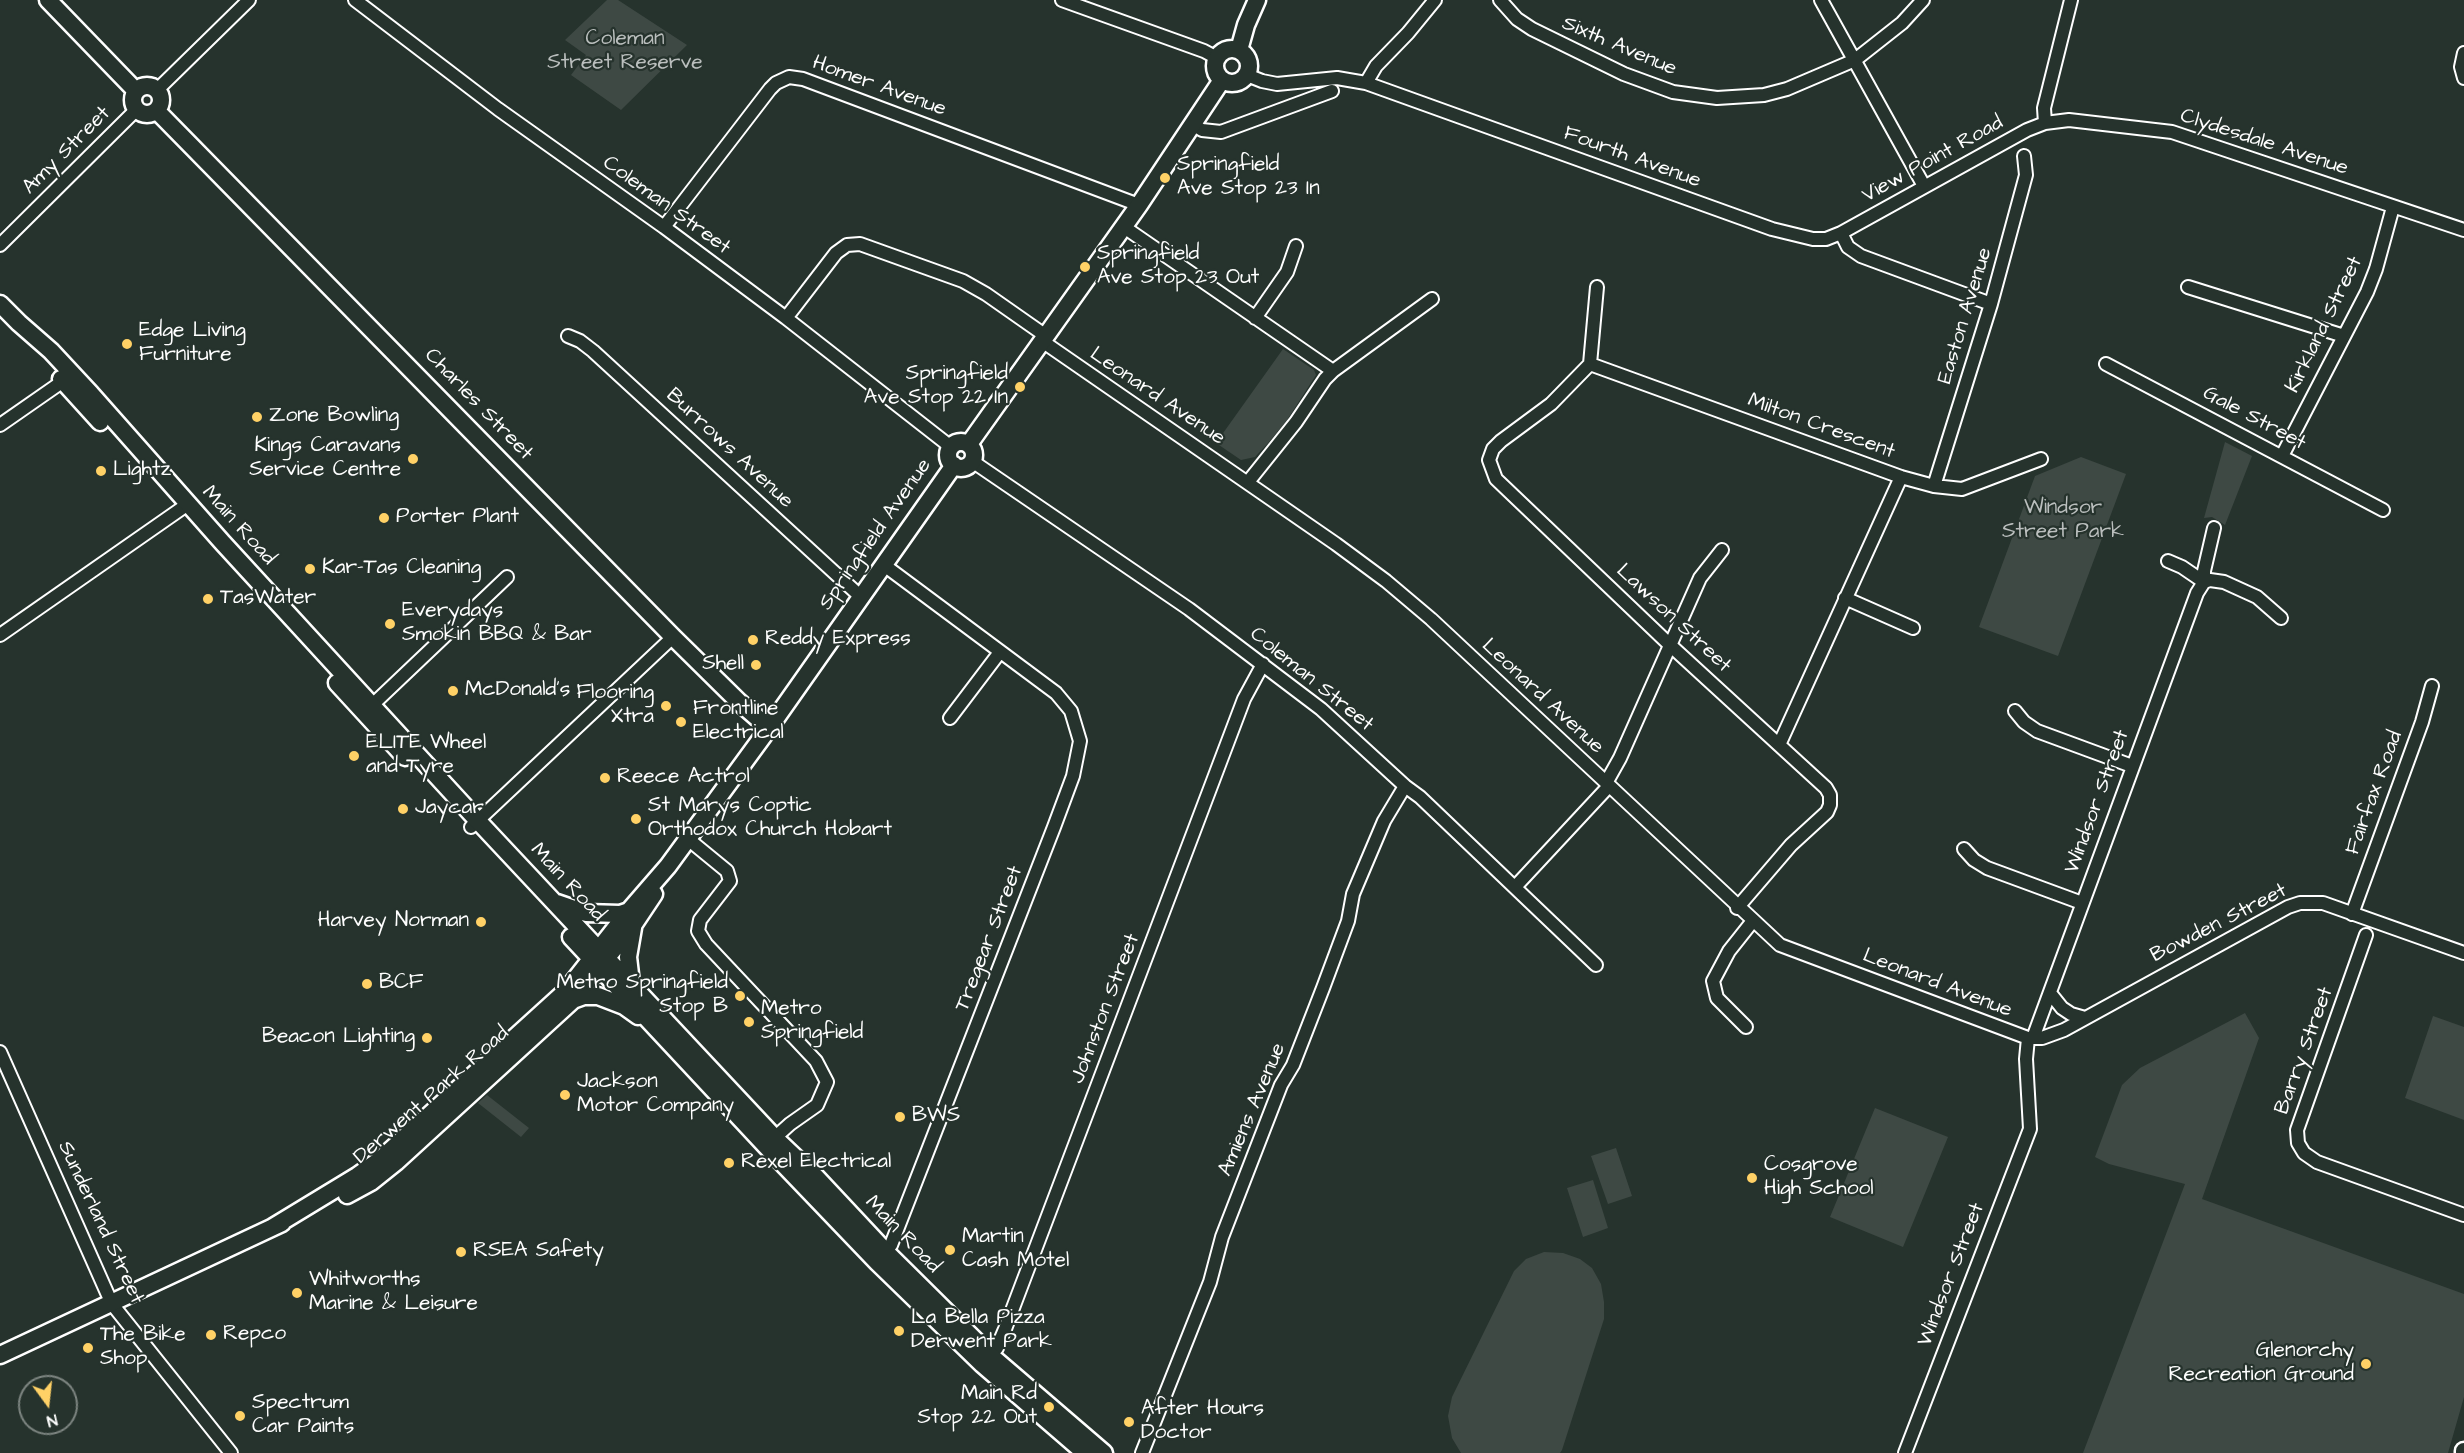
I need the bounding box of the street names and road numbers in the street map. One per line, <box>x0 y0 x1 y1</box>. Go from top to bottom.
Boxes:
street label: Sixth Avenue <box>1558 12 1680 82</box>
street label: Homer Avenue <box>809 51 949 123</box>
street label: Amy Street <box>18 102 116 200</box>
street label: Clydesdale Avenue <box>2177 104 2351 182</box>
street label: View Point Road <box>1858 111 2008 209</box>
street label: Fourth Avenue <box>1560 122 1704 194</box>
street label: Coleman Street <box>597 151 735 261</box>
street label: Easton Avenue <box>1933 245 1999 387</box>
street label: Kirkland Street <box>2281 253 2369 397</box>
street label: Leonard Avenue <box>1085 342 1229 452</box>
street label: Charles Street <box>418 344 538 466</box>
street label: Gale Street <box>2198 381 2310 457</box>
street label: Burrows Avenue <box>660 384 798 514</box>
street label: Milton Crescent <box>1744 389 1898 465</box>
street label: Springfield Avenue <box>814 454 938 616</box>
street label: Main Road <box>196 481 280 571</box>
street label: Lawson Street <box>1610 559 1736 679</box>
street label: Coleman Street <box>1244 622 1378 738</box>
street label: Leonard Avenue <box>1476 634 1608 760</box>
street label: Windsor Street <box>2060 727 2136 877</box>
street label: Fairfax Road <box>2341 728 2409 858</box>
street label: Main Road <box>524 838 610 928</box>
street label: Tregear Street <box>951 863 1029 1015</box>
street label: Bowden Street <box>2147 879 2291 969</box>
street label: Johnston Street <box>1066 931 1146 1087</box>
street label: Leonard Avenue <box>1859 944 2015 1024</box>
street label: Barry Street <box>2270 984 2340 1118</box>
street label: Derwent Park Road <box>349 1022 515 1170</box>
street label: Amiens Avenue <box>1214 1040 1292 1180</box>
street label: Sunderland Street <box>51 1138 149 1308</box>
street label: Main Road <box>859 1191 945 1279</box>
street label: Windsor Street <box>1913 1200 1991 1350</box>

